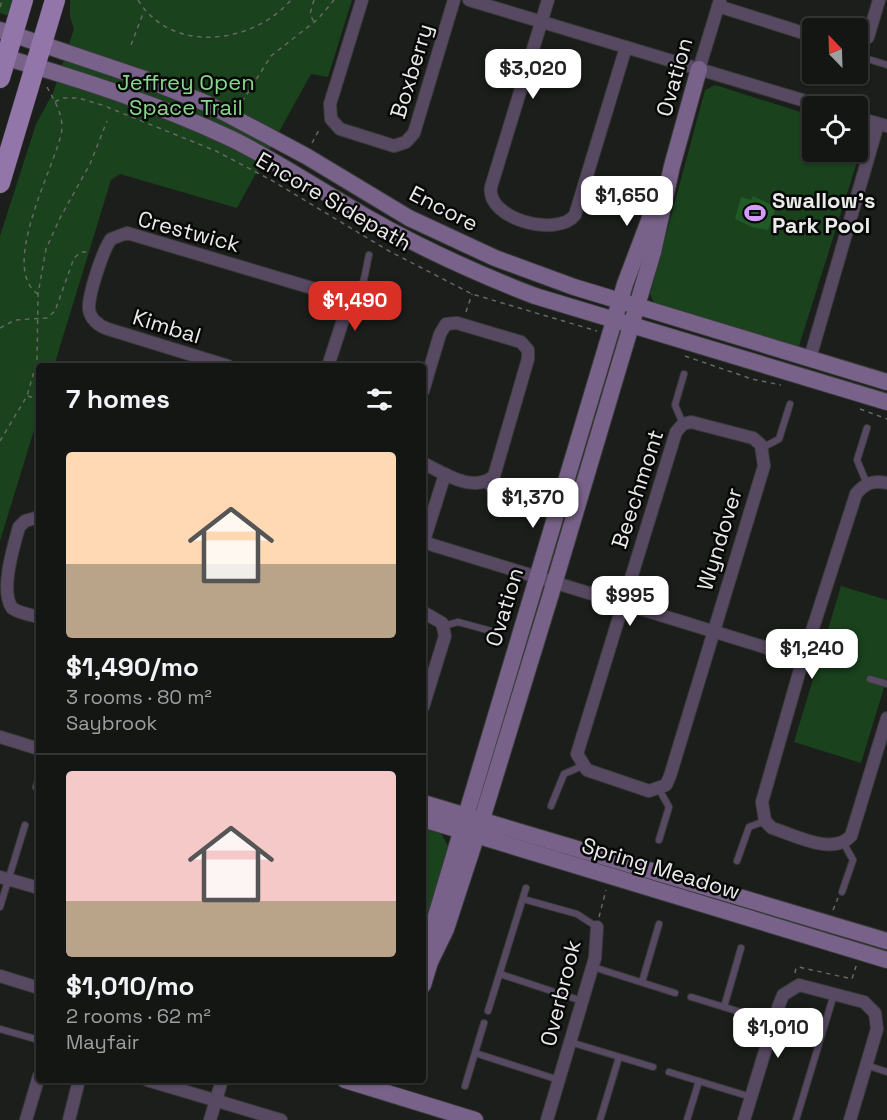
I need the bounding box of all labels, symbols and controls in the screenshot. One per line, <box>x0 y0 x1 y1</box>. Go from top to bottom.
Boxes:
north arrow <box>802 18 868 84</box>
map controls <box>802 18 868 162</box>
street label: Boxberry <box>383 20 439 122</box>
street label: Ovation <box>649 34 699 120</box>
pin: $3,020 <box>484 49 582 100</box>
text: $3,020 <box>499 55 567 81</box>
park label: Jeffrey Open Space Trail <box>117 68 255 121</box>
button: locate <box>802 96 868 162</box>
street label: Encore Sidepath <box>251 145 417 257</box>
pin: $1,650 <box>578 176 676 227</box>
street label: Encore <box>405 179 483 237</box>
text: $1,650 <box>595 182 659 208</box>
place label: Swallow's Park Pool <box>772 186 875 239</box>
sports icon: Swallow's Park Pool <box>743 201 767 225</box>
street label: Crestwick <box>135 204 243 258</box>
pin: $1,490 <box>306 281 404 332</box>
text: $1,490 <box>322 287 388 313</box>
street label: Kimbal <box>129 302 205 350</box>
text: 7 homes <box>66 382 170 416</box>
icon: filters <box>363 383 396 416</box>
street label: Beechmont <box>605 426 669 552</box>
pin: $1,370 <box>484 478 582 529</box>
text: $1,370 <box>501 484 565 510</box>
street label: Wyndover <box>690 484 748 594</box>
icon: home <box>177 491 285 599</box>
street label: Ovation <box>479 564 529 650</box>
pin: $995 <box>594 576 666 627</box>
text: $995 <box>606 582 654 608</box>
pin: $1,240 <box>763 629 861 680</box>
text: $1,240 <box>780 635 844 661</box>
text: $1,490/mo <box>66 650 199 684</box>
text: 3 rooms · 80 m² <box>66 684 212 710</box>
text: Saybrook <box>66 710 157 736</box>
icon: home <box>177 810 285 918</box>
street label: Spring Meadow <box>578 831 744 905</box>
street label: Overbrook <box>533 937 587 1049</box>
text: $1,010/mo <box>66 969 195 1003</box>
text: 2 rooms · 62 m² <box>66 1003 211 1029</box>
pin: $1,010 <box>729 1008 827 1059</box>
text: $1,010 <box>747 1014 809 1040</box>
text: Mayfair <box>66 1029 139 1055</box>

